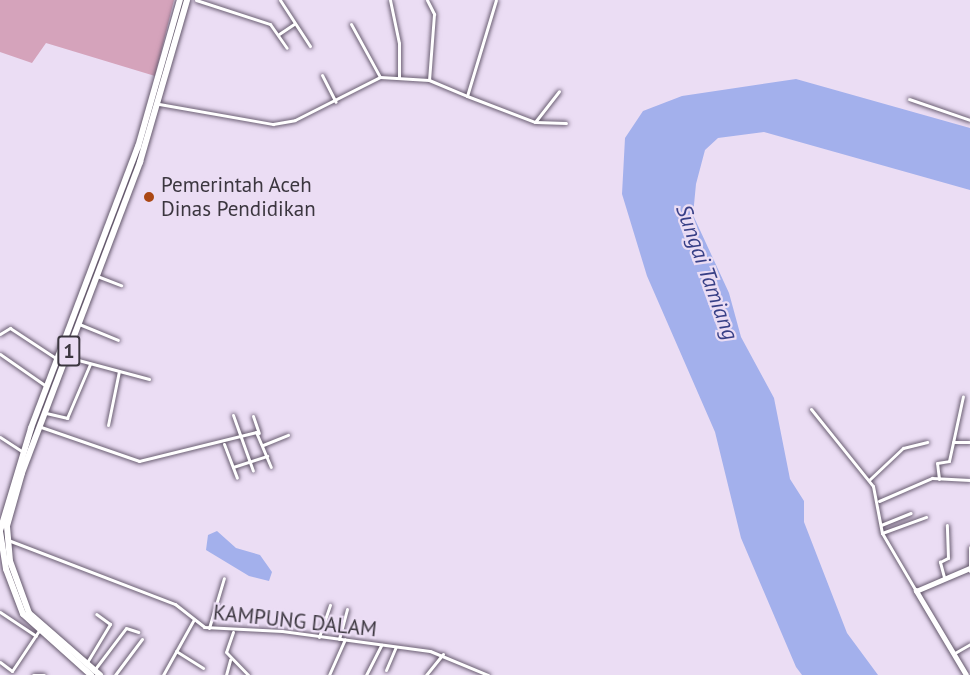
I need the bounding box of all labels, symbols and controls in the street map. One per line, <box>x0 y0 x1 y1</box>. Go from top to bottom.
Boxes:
place label: Pemerintah Aceh Dinas Pendidikan <box>161 172 316 222</box>
marker: Pemerintah Aceh Dinas Pendidikan <box>142 190 156 204</box>
water label: Sungai Tamiang <box>670 200 744 344</box>
road number: 1 <box>57 334 81 368</box>
street label: KAMPUNG DALAM <box>212 600 378 642</box>

